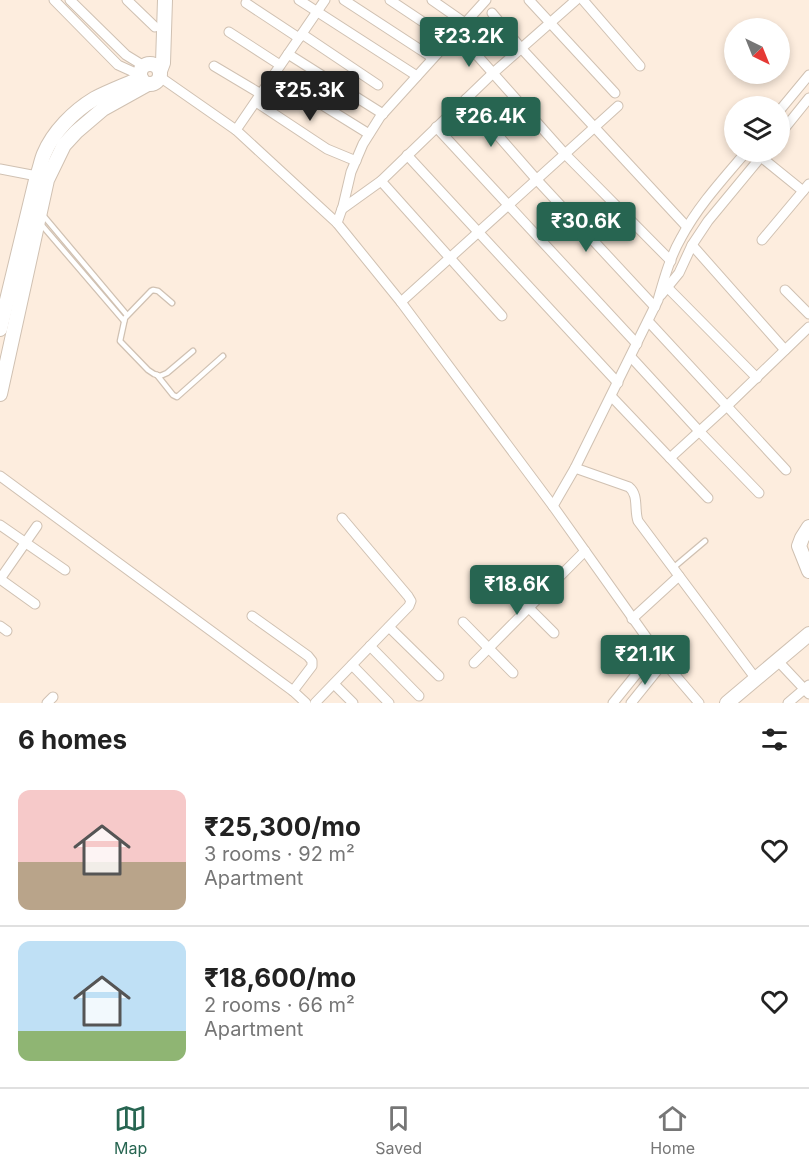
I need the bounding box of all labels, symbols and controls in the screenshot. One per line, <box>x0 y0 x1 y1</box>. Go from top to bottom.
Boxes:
pin: ₹23.2K <box>420 17 518 68</box>
north arrow <box>724 18 790 84</box>
map controls <box>724 18 790 162</box>
text: ₹23.2K <box>434 24 504 48</box>
pin: ₹25.3K <box>261 71 359 122</box>
text: ₹25.3K <box>275 78 345 102</box>
button: layers <box>724 96 790 162</box>
pin: ₹26.4K <box>442 97 540 148</box>
text: ₹26.4K <box>455 104 527 128</box>
pin: ₹30.6K <box>537 202 635 253</box>
text: ₹30.6K <box>551 209 621 233</box>
pin: ₹18.6K <box>468 565 566 616</box>
text: ₹18.6K <box>484 572 550 596</box>
pin: ₹21.1K <box>596 635 694 686</box>
text: ₹21.1K <box>615 642 675 666</box>
icon: filters <box>758 723 791 756</box>
text: 6 homes <box>18 724 127 755</box>
text: ₹25,300/mo <box>204 811 361 842</box>
icon: home <box>66 814 138 886</box>
icon: heart <box>758 834 791 867</box>
text: 3 rooms · 92 m² <box>204 842 355 866</box>
text: Apartment <box>204 866 303 890</box>
text: ₹18,600/mo <box>204 962 356 993</box>
icon: home <box>66 965 138 1037</box>
icon: heart <box>758 985 791 1018</box>
text: 2 rooms · 66 m² <box>204 993 355 1017</box>
text: Apartment <box>204 1017 303 1041</box>
tab: Map <box>114 1102 147 1158</box>
tab: Saved <box>375 1102 422 1158</box>
tab: Home <box>650 1102 695 1158</box>

